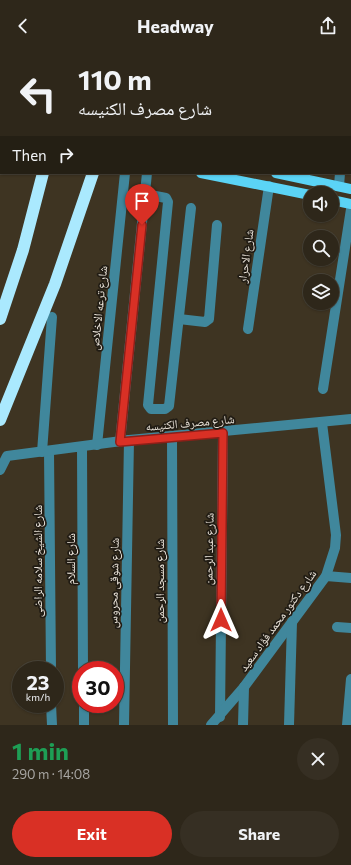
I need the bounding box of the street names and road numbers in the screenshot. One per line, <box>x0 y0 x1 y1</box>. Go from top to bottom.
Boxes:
street label: شارع الاحرار <box>234 228 258 285</box>
street label: شارع ترعه الاخلاص <box>87 265 111 351</box>
street label: شارع مصرف الكنيسه <box>145 411 235 435</box>
street label: شارع الشيخ سلامه الراضى <box>30 505 46 617</box>
street label: شارع عبد الرحمن <box>200 513 218 585</box>
street label: شارع السلام <box>63 533 79 585</box>
street label: شارع شوقى محروس <box>105 538 123 628</box>
street label: شارع مسجد الرحمن <box>152 539 168 623</box>
street label: شارع دكتور محمد فؤاد سعيد <box>235 566 320 675</box>

